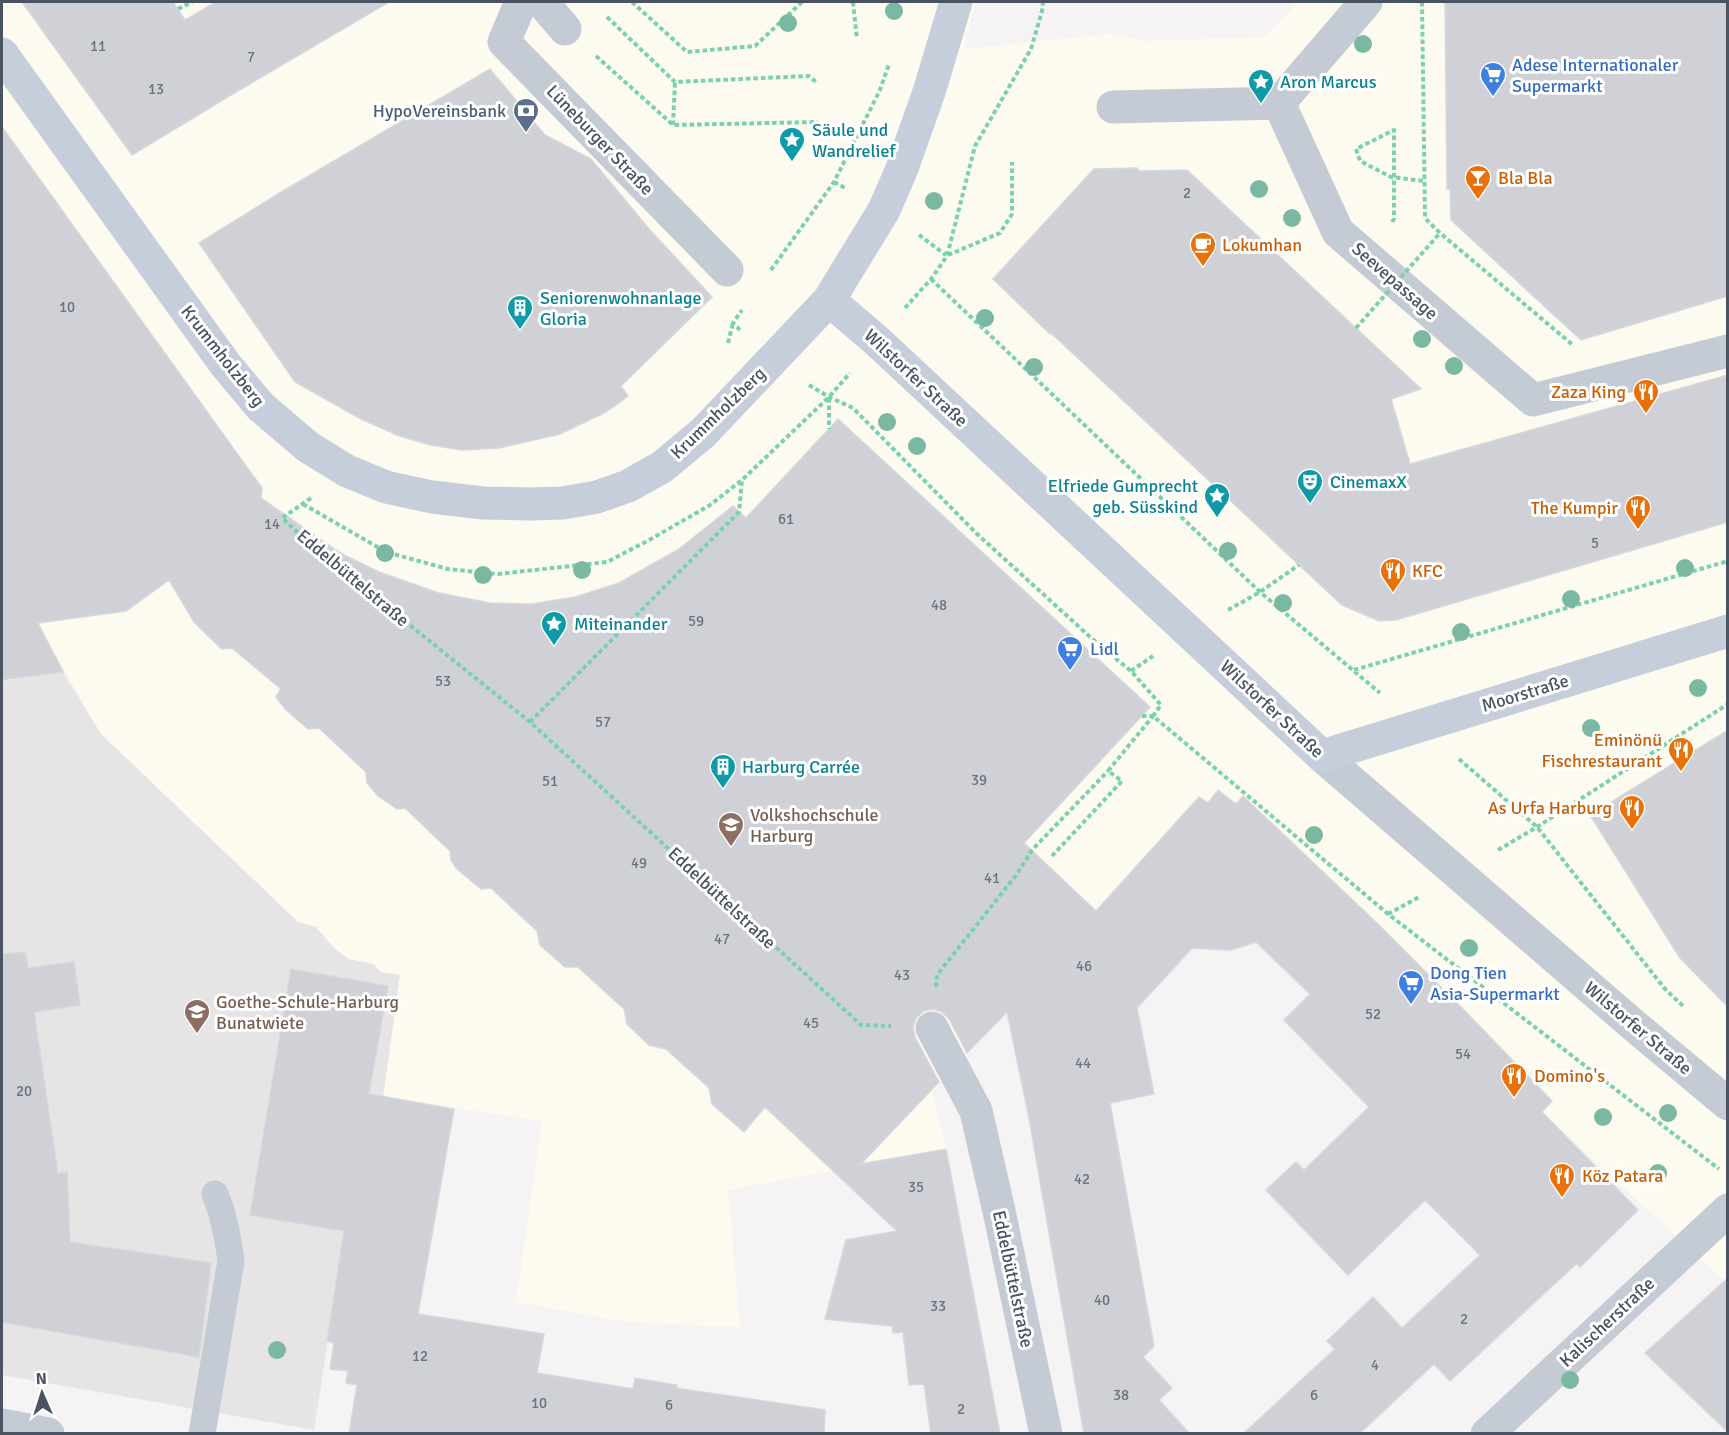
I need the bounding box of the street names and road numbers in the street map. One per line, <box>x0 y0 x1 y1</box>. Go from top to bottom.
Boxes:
street label: Lüneburger Straße <box>542 80 658 200</box>
street label: Seevepassage <box>1348 238 1442 324</box>
street label: Krummholzberg <box>176 301 270 411</box>
street label: Wilstorfer Straße <box>860 324 972 432</box>
street label: Krummholzberg <box>666 362 770 464</box>
street label: Eddelbüttelstraße <box>292 525 414 631</box>
street label: Wilstorfer Straße <box>1216 655 1328 763</box>
street label: Moorstraße <box>1479 669 1571 717</box>
street label: Eddelbüttelstraße <box>663 842 781 954</box>
street label: Wilstorfer Straße <box>1580 977 1696 1079</box>
street label: Eddelbüttelstraße <box>988 1208 1038 1350</box>
street label: Kalischerstraße <box>1555 1272 1659 1372</box>

